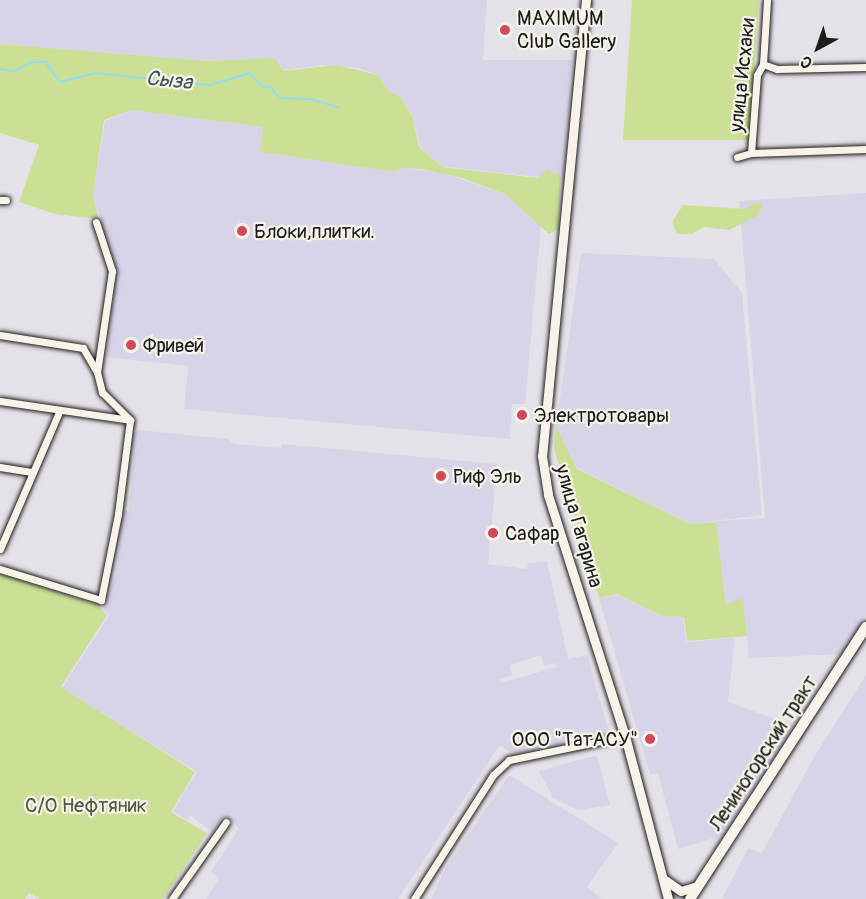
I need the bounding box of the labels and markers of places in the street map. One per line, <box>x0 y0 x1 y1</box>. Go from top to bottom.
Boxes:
place label: MAXIMUM Club Gallery <box>517 6 616 53</box>
marker: MAXIMUM Club Gallery <box>498 23 512 37</box>
place label: Блоки,плитки. <box>254 219 375 243</box>
marker: Блоки,плитки. <box>235 224 249 238</box>
place label: Фривей <box>143 333 204 357</box>
marker: Фривей <box>124 338 138 352</box>
place label: Электротовары <box>534 403 669 427</box>
marker: Электротовары <box>515 408 529 422</box>
place label: Риф Эль <box>453 464 522 488</box>
marker: Риф Эль <box>434 469 448 483</box>
place label: Сафар <box>505 521 559 545</box>
marker: Сафар <box>486 526 500 540</box>
place label: ООО "ТатАСУ" <box>512 727 638 751</box>
marker: ООО "ТатАСУ" <box>643 732 657 746</box>

